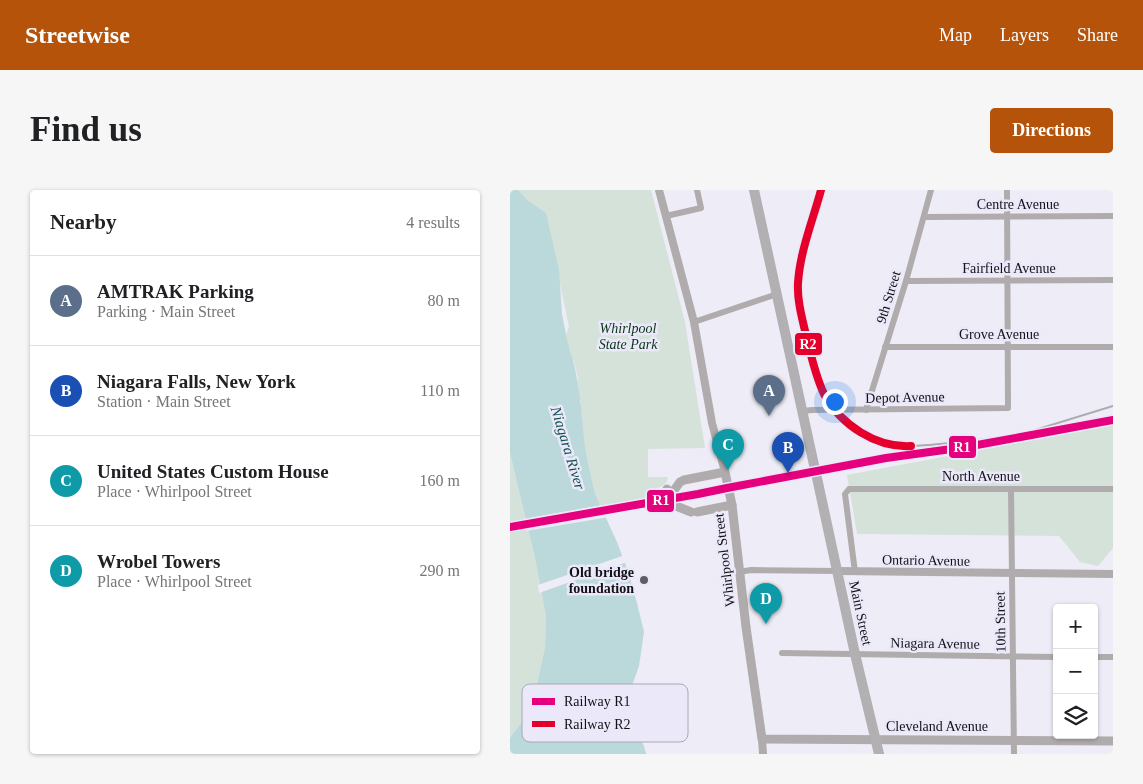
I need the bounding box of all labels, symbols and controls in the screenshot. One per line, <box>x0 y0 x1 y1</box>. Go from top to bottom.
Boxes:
text: Streetwise <box>25 22 130 48</box>
text: Map <box>939 25 972 45</box>
text: Layers <box>1000 25 1049 45</box>
text: Share <box>1077 25 1118 45</box>
button: Directions <box>990 108 1113 153</box>
text: Find us <box>30 110 142 149</box>
street label: Centre Avenue <box>977 197 1059 212</box>
text: Nearby <box>50 210 117 234</box>
text: 4 results <box>406 214 460 231</box>
street label: Fairfield Avenue <box>962 261 1056 276</box>
street label: 9th Street <box>873 269 904 325</box>
text: AMTRAK Parking <box>97 281 254 302</box>
text: A <box>60 292 72 309</box>
text: 80 m <box>428 292 460 309</box>
text: Parking · Main Street <box>97 303 235 320</box>
park label: Whirlpool State Park <box>599 321 658 352</box>
street label: Grove Avenue <box>959 327 1039 342</box>
line badge: R2 <box>794 332 823 356</box>
text: R2 <box>799 337 817 352</box>
text: Niagara Falls, New York <box>97 371 296 392</box>
pin: A <box>753 375 785 416</box>
text: B <box>61 382 71 399</box>
text: 110 m <box>420 382 460 399</box>
your location <box>822 389 848 415</box>
street label: Depot Avenue <box>865 389 945 406</box>
text: Station · Main Street <box>97 393 231 410</box>
water label: Niagara River <box>547 403 588 492</box>
pin: C <box>712 429 744 470</box>
pin: B <box>772 432 804 473</box>
line badge: R1 <box>948 435 977 459</box>
text: R1 <box>953 440 971 455</box>
text: United States Custom House <box>97 461 329 482</box>
street label: North Avenue <box>942 469 1020 484</box>
text: C <box>60 472 72 489</box>
text: 160 m <box>420 472 460 489</box>
text: Place · Whirlpool Street <box>97 483 252 500</box>
line badge: R1 <box>646 489 675 513</box>
text: R1 <box>652 493 670 508</box>
street label: Whirlpool Street <box>711 512 738 607</box>
text: Wrobel Towers <box>97 551 220 572</box>
street label: Ontario Avenue <box>882 552 970 569</box>
text: D <box>60 562 72 579</box>
text: 290 m <box>420 562 460 579</box>
place label: Old bridge foundation <box>569 565 634 596</box>
text: Place · Whirlpool Street <box>97 573 252 590</box>
marker: Old bridge foundation <box>638 574 650 586</box>
street label: Main Street <box>846 579 875 647</box>
pin: D <box>750 583 782 624</box>
street label: 10th Street <box>992 591 1009 653</box>
map controls <box>1053 604 1098 739</box>
button: + <box>1053 604 1098 649</box>
street label: Niagara Avenue <box>890 635 980 652</box>
button: − <box>1053 649 1098 694</box>
legend <box>522 684 688 742</box>
text: Railway R1 <box>564 694 631 709</box>
button: layers <box>1053 694 1098 739</box>
text: Railway R2 <box>564 717 631 732</box>
street label: Cleveland Avenue <box>886 719 988 734</box>

